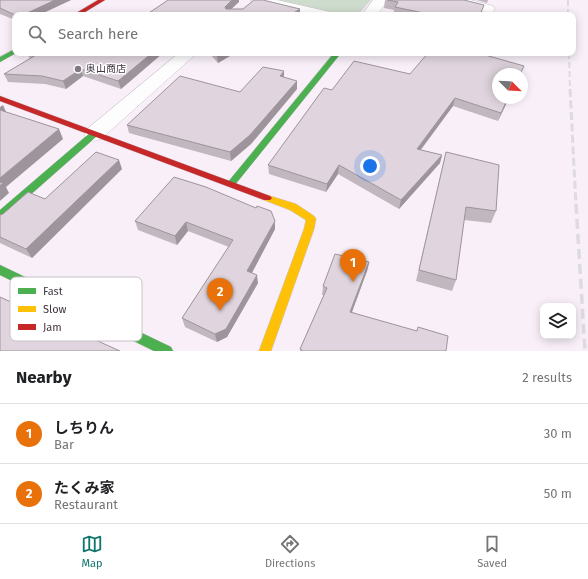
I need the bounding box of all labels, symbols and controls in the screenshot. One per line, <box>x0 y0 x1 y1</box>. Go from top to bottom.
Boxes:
search box <box>12 12 576 56</box>
icon: search <box>26 23 48 45</box>
text: Search here <box>58 25 138 43</box>
place label: 奥山商店 <box>86 63 126 75</box>
marker: 奥山商店 <box>73 64 83 74</box>
north arrow <box>492 68 528 104</box>
your location <box>360 156 380 176</box>
pin: 1 <box>340 249 366 282</box>
legend <box>10 277 142 341</box>
pin: 2 <box>207 278 233 311</box>
text: Fast <box>43 285 63 298</box>
text: Slow <box>43 303 67 316</box>
map controls <box>540 303 576 339</box>
button: layers <box>540 303 576 339</box>
text: Jam <box>43 321 62 334</box>
text: Nearby <box>16 367 71 388</box>
text: 2 results <box>522 370 572 385</box>
text: しちりん <box>54 419 114 437</box>
text: 1 <box>26 426 32 441</box>
text: 30 m <box>544 426 572 441</box>
text: Bar <box>54 437 74 452</box>
text: たくみ家 <box>54 479 115 497</box>
text: 2 <box>26 486 32 501</box>
text: 50 m <box>544 486 572 501</box>
text: Restaurant <box>54 497 118 512</box>
tab: Map <box>81 533 103 570</box>
tab: Directions <box>265 533 315 570</box>
tab: Saved <box>477 533 507 570</box>

